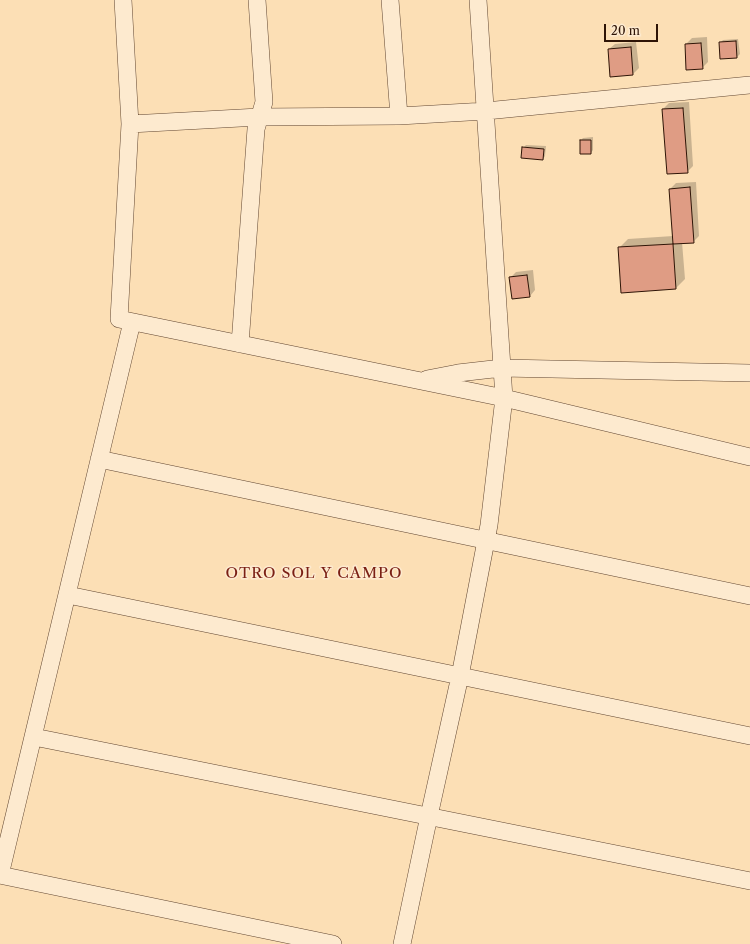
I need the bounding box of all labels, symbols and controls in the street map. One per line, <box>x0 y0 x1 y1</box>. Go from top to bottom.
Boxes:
scale bar <box>606 16 660 42</box>
text: 20 m <box>611 23 640 38</box>
district label: OTRO SOL Y CAMPO <box>226 565 402 583</box>

